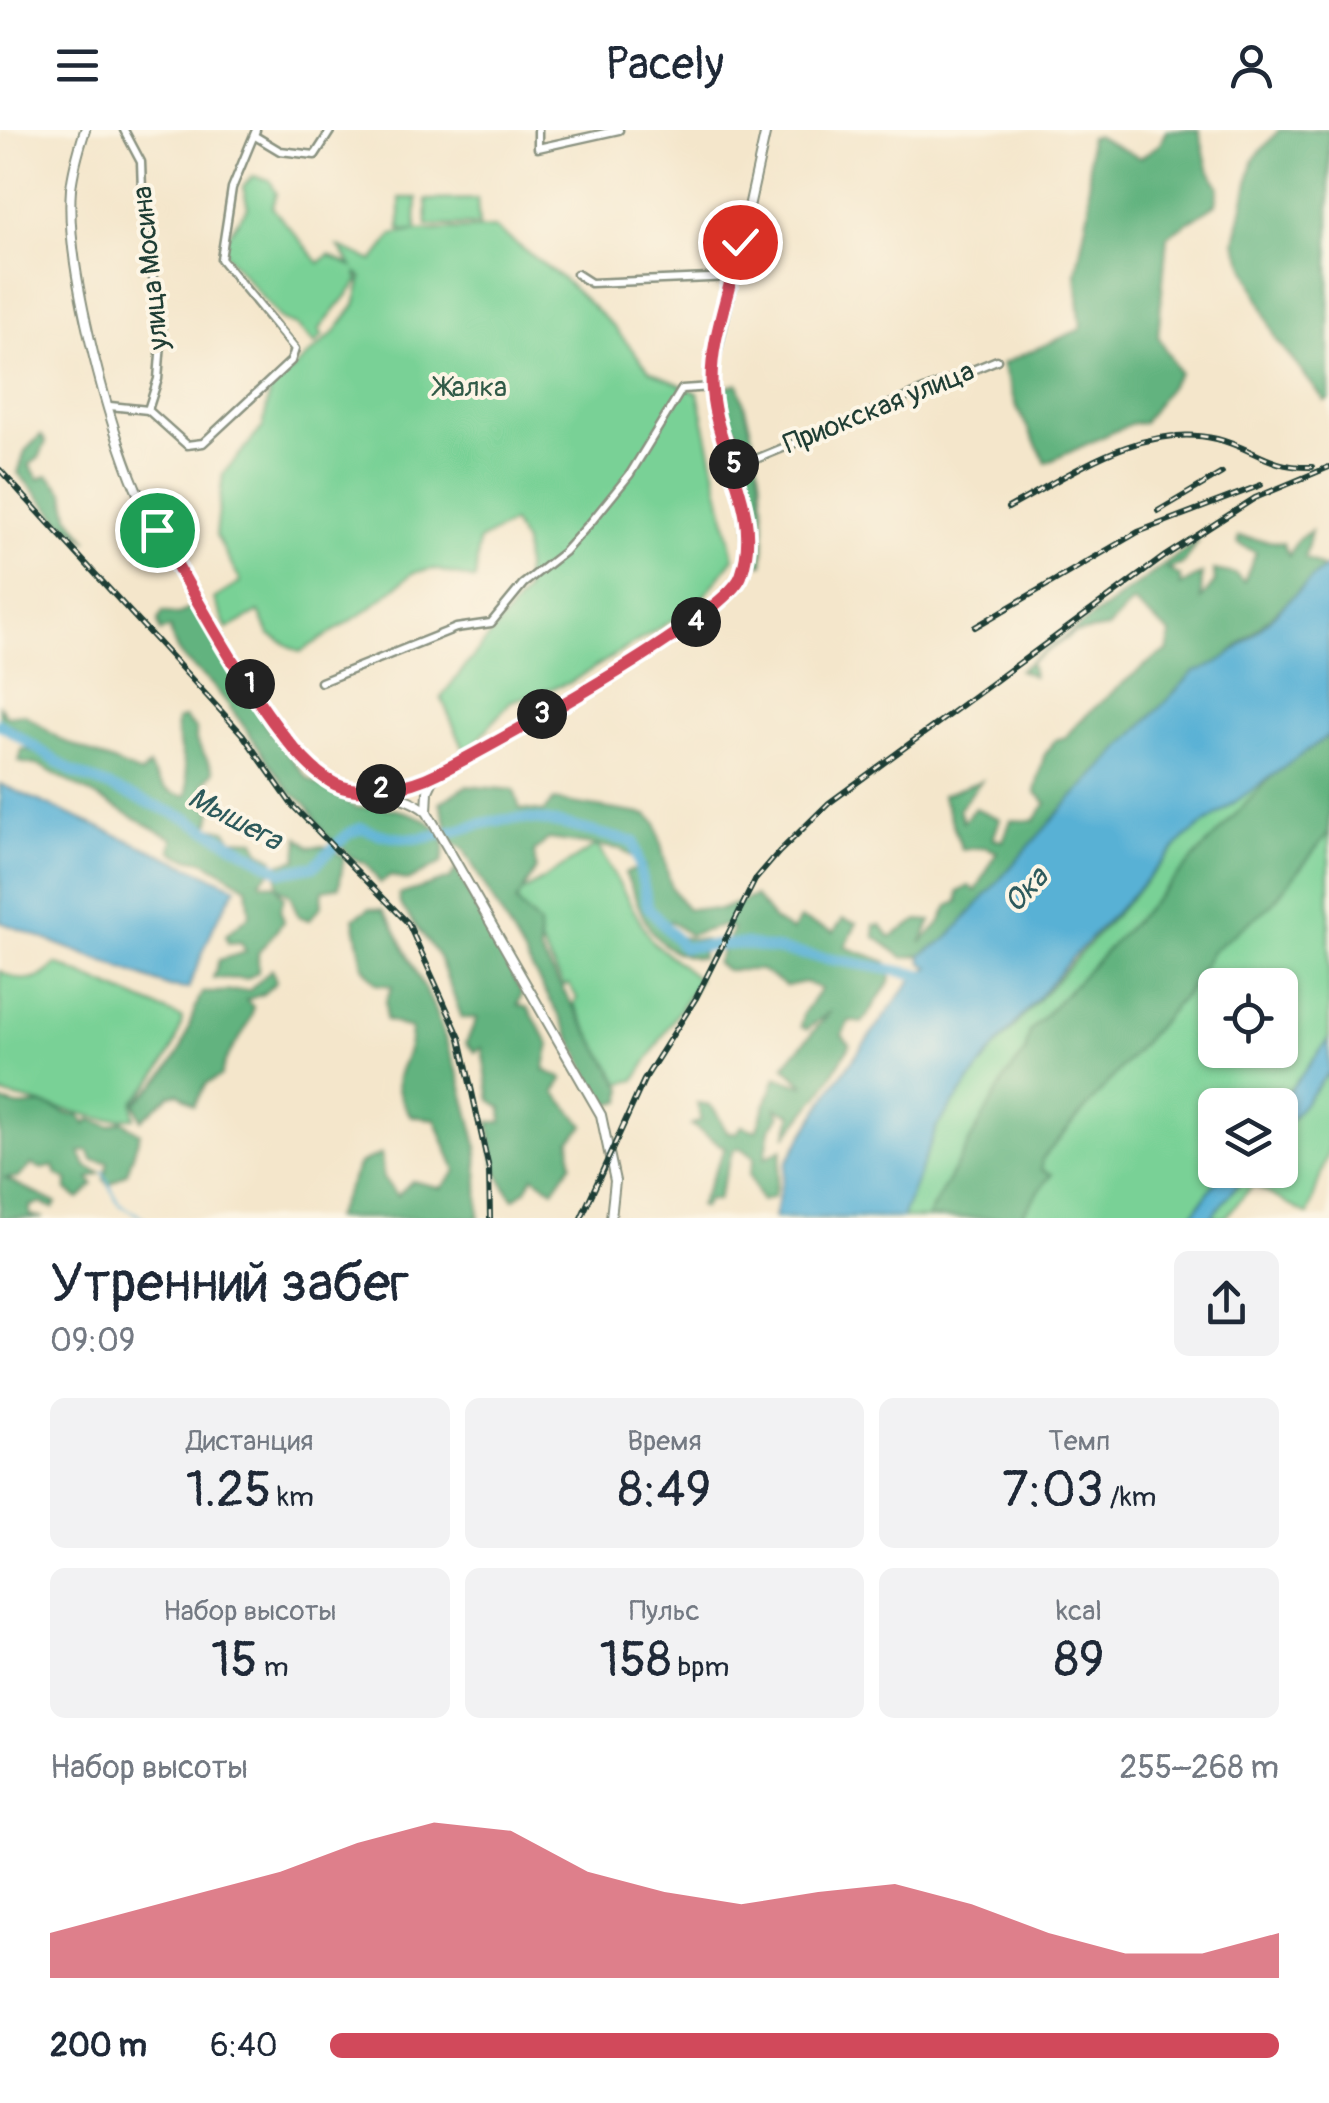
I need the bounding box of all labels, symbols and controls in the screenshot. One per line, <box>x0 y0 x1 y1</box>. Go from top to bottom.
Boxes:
text: Pacely <box>605 37 724 93</box>
icon: menu <box>50 38 105 93</box>
icon: person <box>1224 38 1279 93</box>
street label: улица Мосина <box>125 184 177 353</box>
pin <box>698 200 783 285</box>
icon: check <box>713 215 768 270</box>
street label: Приокская улица <box>779 354 979 462</box>
park label: Жалка <box>431 370 507 405</box>
pin: 5 <box>709 439 759 489</box>
text: 5 <box>726 446 742 481</box>
pin <box>115 488 200 573</box>
icon: arrive <box>130 503 185 558</box>
pin: 4 <box>671 597 721 647</box>
text: 4 <box>688 604 704 639</box>
pin: 1 <box>225 659 275 709</box>
text: 1 <box>245 666 255 701</box>
pin: 3 <box>517 689 567 739</box>
text: 3 <box>534 696 550 731</box>
pin: 2 <box>356 764 406 814</box>
text: 2 <box>373 771 389 806</box>
water label: Мышега <box>182 779 290 860</box>
water label: Ока <box>996 858 1057 920</box>
map controls <box>1198 968 1298 1188</box>
button: locate <box>1198 968 1298 1068</box>
button: layers <box>1198 1088 1298 1188</box>
text: Утренний забег <box>50 1249 409 1318</box>
button: share <box>1174 1251 1279 1356</box>
text: 09:09 <box>50 1321 135 1361</box>
text: Дистанция <box>186 1424 313 1459</box>
text: Время <box>627 1424 702 1459</box>
text: Темп <box>1048 1424 1110 1459</box>
text: 1.25 <box>186 1459 271 1522</box>
text: 8:49 <box>618 1459 711 1522</box>
text: 7:03 <box>1002 1459 1104 1522</box>
text: km <box>271 1480 314 1515</box>
text: /km <box>1104 1480 1156 1515</box>
text: Набор высоты <box>163 1594 337 1629</box>
text: Пульс <box>629 1594 700 1629</box>
text: kcal <box>1056 1594 1102 1629</box>
text: 15 <box>211 1629 258 1692</box>
text: 158 <box>600 1629 671 1692</box>
text: 89 <box>1054 1629 1105 1692</box>
text: m <box>258 1650 289 1685</box>
text: bpm <box>671 1650 729 1685</box>
text: Набор высоты <box>50 1748 248 1788</box>
text: 255–268 m <box>1120 1748 1279 1788</box>
text: 200 m <box>50 2026 147 2066</box>
text: 6:40 <box>210 2026 278 2066</box>

